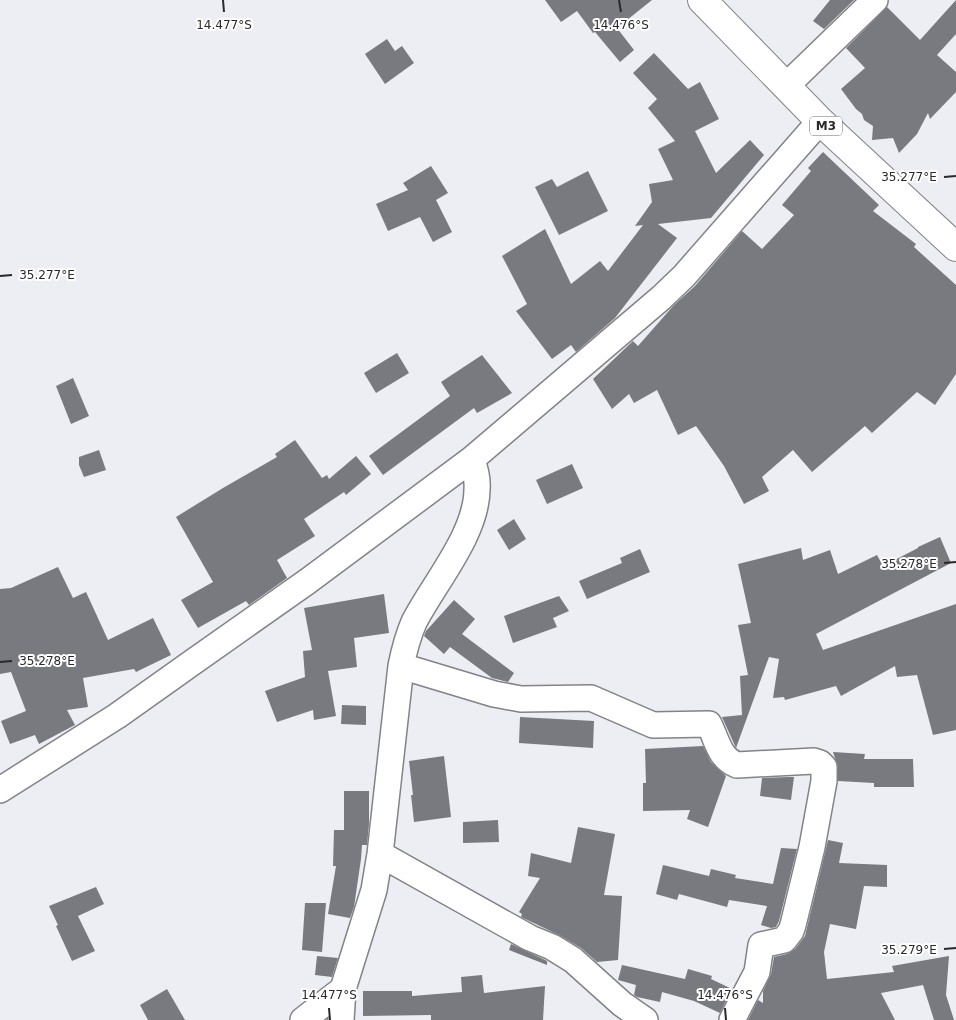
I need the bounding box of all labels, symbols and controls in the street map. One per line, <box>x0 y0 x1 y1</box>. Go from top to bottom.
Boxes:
text: 14.477°S <box>196 18 252 32</box>
text: 14.476°S <box>593 18 649 32</box>
road number: M3 <box>810 116 842 136</box>
text: 35.277°E <box>881 170 937 184</box>
text: 35.277°E <box>19 268 75 282</box>
text: 35.278°E <box>881 557 937 571</box>
text: 35.278°E <box>19 654 75 668</box>
text: 35.279°E <box>881 943 937 957</box>
text: 14.477°S <box>301 988 357 1002</box>
text: 14.476°S <box>697 988 753 1002</box>

